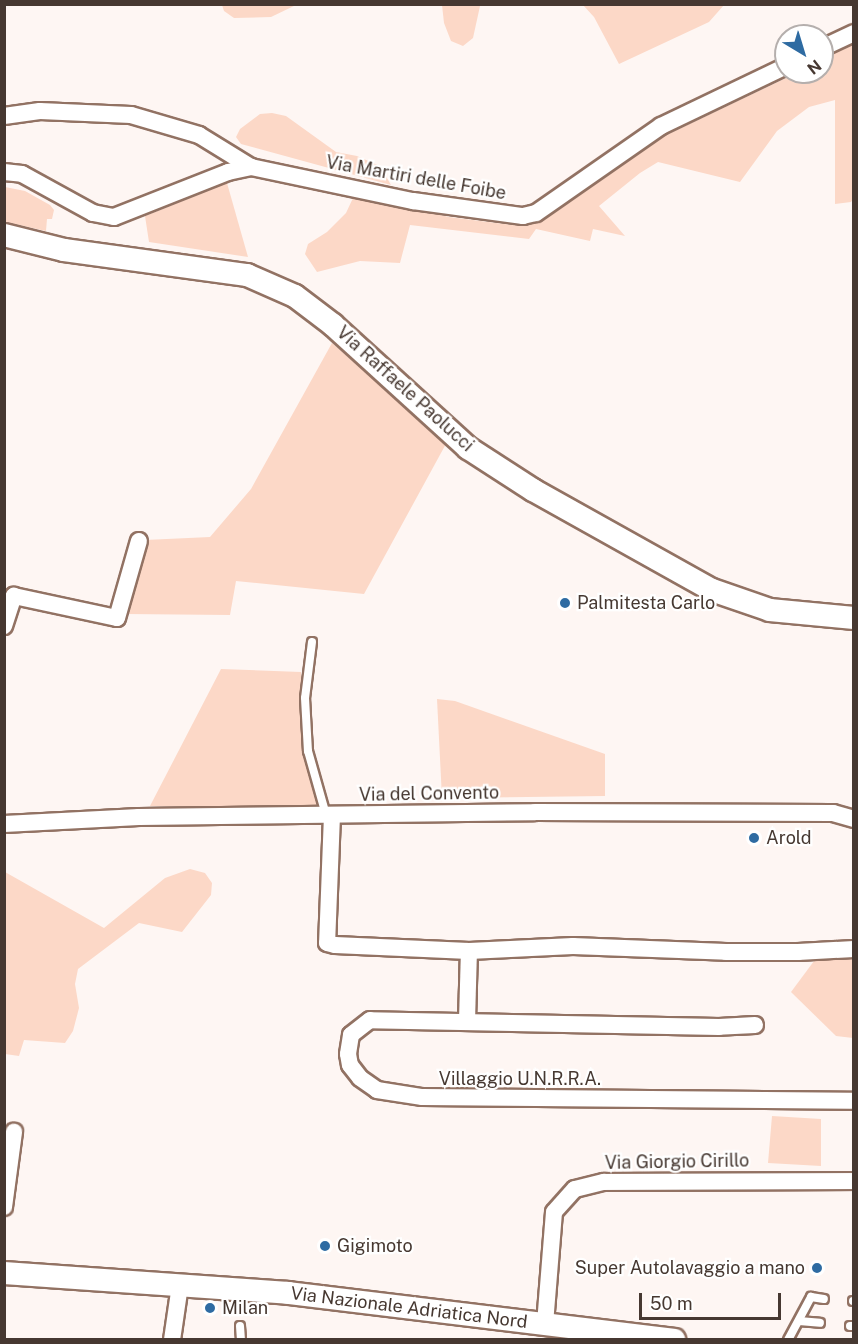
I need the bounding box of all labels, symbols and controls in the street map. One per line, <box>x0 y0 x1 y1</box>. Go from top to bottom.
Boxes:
north arrow <box>774 24 834 84</box>
text: N <box>803 56 825 78</box>
street label: Via Martiri delle Foibe <box>324 151 508 205</box>
street label: Via Raffaele Paolucci <box>332 322 478 456</box>
place label: Palmitesta Carlo <box>577 592 715 614</box>
marker: Palmitesta Carlo <box>558 596 572 610</box>
street label: Via del Convento <box>359 782 499 806</box>
place label: Arold <box>766 827 812 849</box>
marker: Arold <box>747 831 761 845</box>
street label: Villaggio U.N.R.R.A. <box>439 1068 601 1090</box>
street label: Via Giorgio Cirillo <box>605 1150 749 1174</box>
place label: Gigimoto <box>337 1235 413 1257</box>
marker: Gigimoto <box>318 1239 332 1253</box>
place label: Super Autolavaggio a mano <box>575 1257 805 1279</box>
marker: Super Autolavaggio a mano <box>810 1261 824 1275</box>
scale bar <box>642 1281 784 1319</box>
street label: Via Nazionale Adriatica Nord <box>289 1283 529 1333</box>
text: 50 m <box>650 1293 693 1314</box>
place label: Milan <box>222 1297 268 1319</box>
marker: Milan <box>203 1301 217 1315</box>

